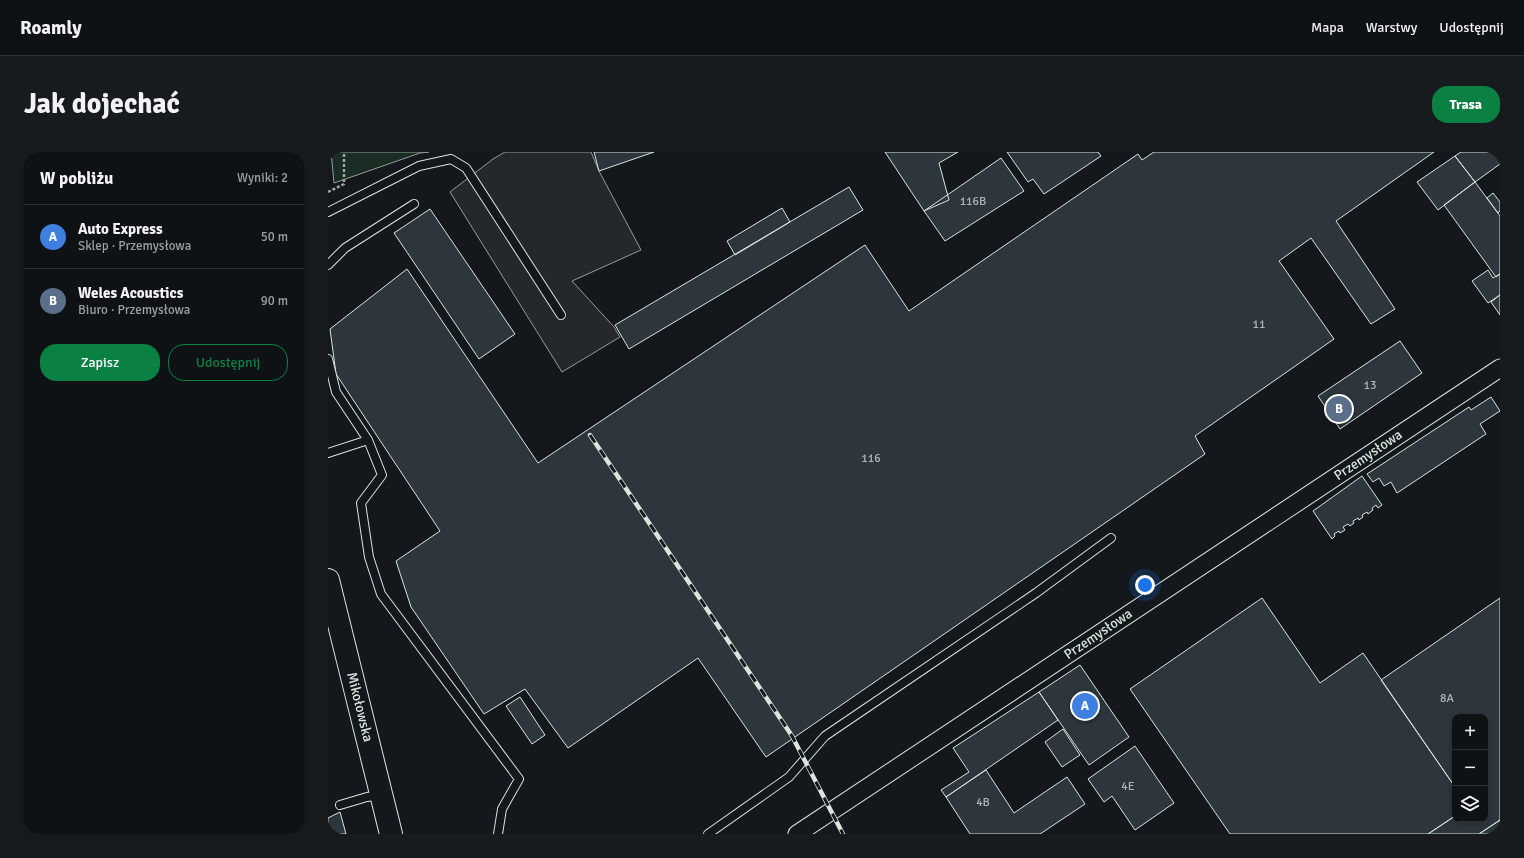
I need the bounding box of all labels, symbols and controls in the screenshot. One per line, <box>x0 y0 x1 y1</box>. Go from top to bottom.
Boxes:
text: Roamly <box>20 16 82 40</box>
text: Mapa <box>1311 19 1344 36</box>
text: Warstwy <box>1366 19 1417 36</box>
text: Udostępnij <box>1439 19 1504 36</box>
button: Trasa <box>1432 86 1500 123</box>
text: Jak dojechać <box>24 87 180 121</box>
text: W pobliżu <box>40 168 113 189</box>
text: Wyniki: 2 <box>237 170 288 186</box>
house number: 116B <box>960 194 986 209</box>
text: Auto Express <box>78 220 163 238</box>
text: A <box>49 229 57 245</box>
text: 50 m <box>261 229 288 245</box>
text: Sklep · Przemysłowa <box>78 238 191 254</box>
text: Weles Acoustics <box>78 284 183 302</box>
text: B <box>49 293 57 309</box>
text: 90 m <box>261 293 288 309</box>
text: Biuro · Przemysłowa <box>78 302 190 318</box>
house number: 11 <box>1253 317 1265 332</box>
button: Zapisz <box>40 344 160 381</box>
button: Udostępnij <box>168 344 288 381</box>
house number: 13 <box>1364 378 1376 393</box>
pin: B <box>1326 394 1352 424</box>
street label: Przemysłowa <box>1331 426 1405 484</box>
house number: 116 <box>861 451 881 466</box>
your location <box>1135 575 1155 595</box>
street label: Przemysłowa <box>1061 605 1135 663</box>
street label: Mikołowska <box>343 670 377 744</box>
pin: A <box>1072 691 1098 721</box>
house number: 8A <box>1440 691 1455 706</box>
map controls <box>1452 714 1488 822</box>
button: + <box>1452 714 1488 750</box>
button: − <box>1452 750 1488 786</box>
house number: 4E <box>1121 779 1135 794</box>
button: layers <box>1452 786 1488 822</box>
house number: 4B <box>976 795 990 810</box>

